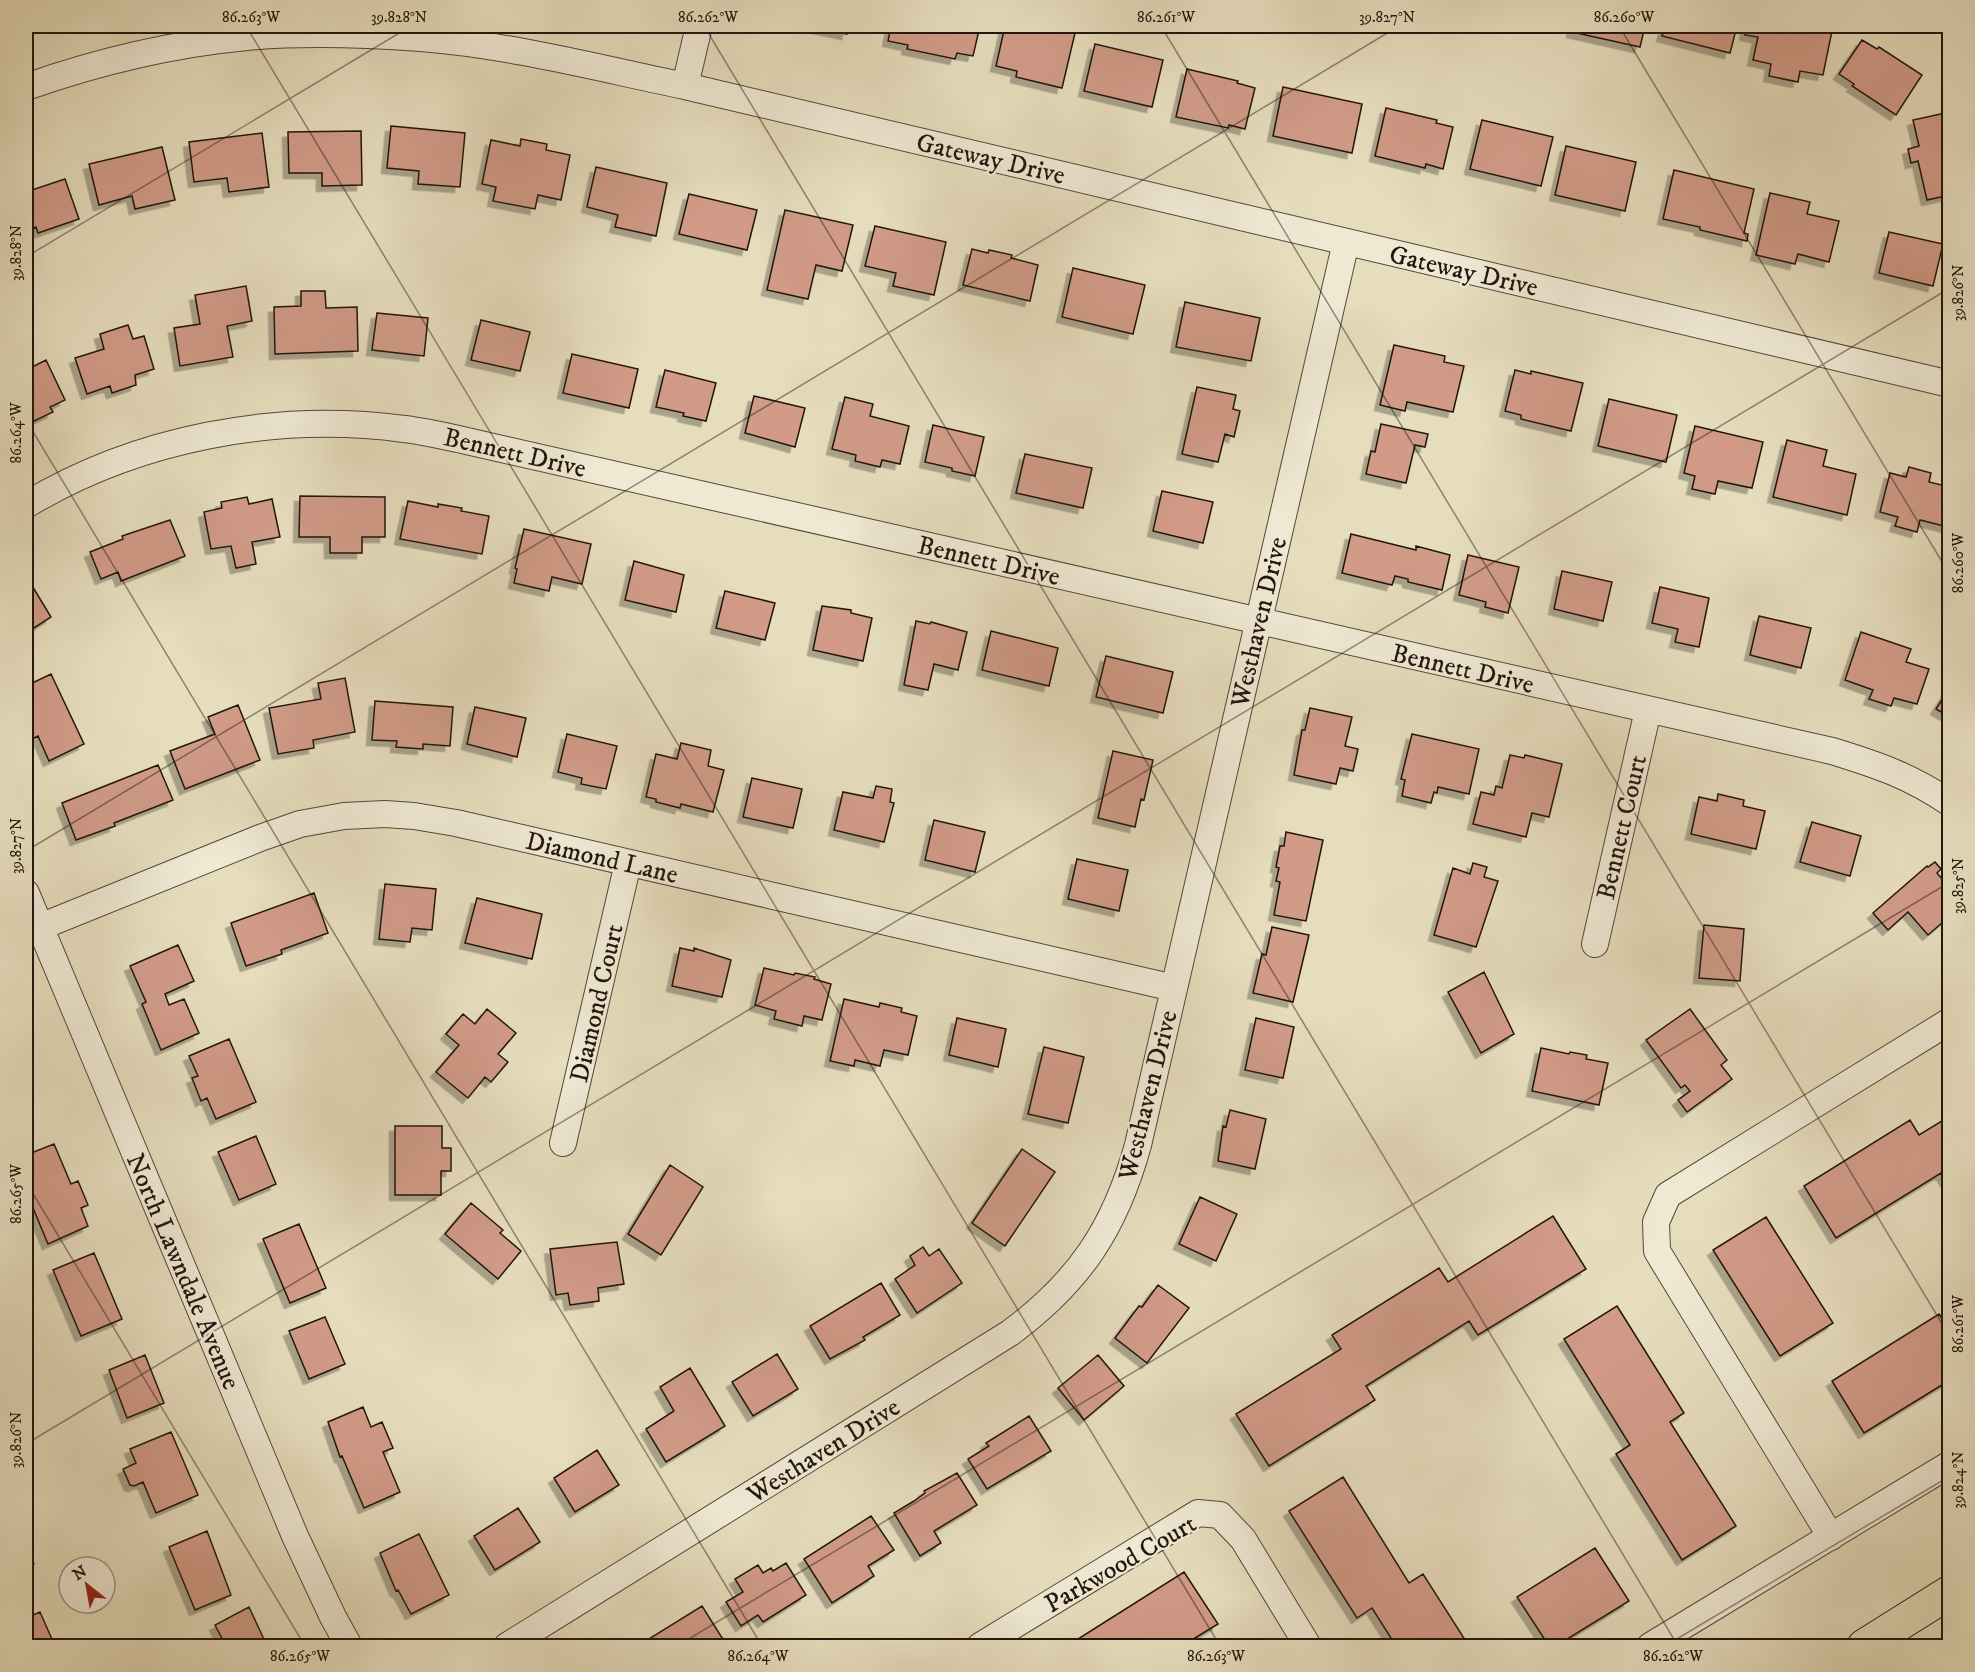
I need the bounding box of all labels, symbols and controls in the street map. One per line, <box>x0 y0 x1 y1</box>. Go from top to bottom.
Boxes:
text: 86.263°W <box>222 8 280 27</box>
text: 39.828°N <box>371 8 427 27</box>
text: 86.262°W <box>678 8 738 27</box>
text: 86.261°W <box>1137 8 1195 27</box>
text: 39.827°N <box>1359 8 1415 27</box>
text: 86.260°W <box>1594 8 1655 27</box>
street label: Gateway Drive <box>913 126 1068 193</box>
text: 39.828°N <box>7 225 26 281</box>
street label: Gateway Drive <box>1386 238 1541 305</box>
text: 39.826°N <box>1949 265 1968 321</box>
text: 86.264°W <box>7 402 26 464</box>
street label: Bennett Drive <box>440 421 589 486</box>
street label: Bennett Drive <box>914 529 1063 594</box>
text: 86.260°W <box>1949 532 1968 593</box>
street label: Westhaven Drive <box>1224 534 1295 712</box>
street label: Bennett Drive <box>1388 637 1537 702</box>
street label: Bennett Court <box>1590 752 1655 903</box>
text: 39.827°N <box>7 818 26 874</box>
street label: Diamond Lane <box>522 825 681 892</box>
text: 39.825°N <box>1949 858 1968 914</box>
street label: Diamond Court <box>563 921 632 1086</box>
street label: Westhaven Drive <box>1111 1007 1186 1185</box>
street label: North Lawndale Avenue <box>118 1149 247 1395</box>
text: 86.265°W <box>7 1164 26 1224</box>
text: 86.261°W <box>1949 1295 1968 1353</box>
street label: Westhaven Drive <box>740 1391 906 1512</box>
text: 39.826°N <box>7 1412 26 1468</box>
text: 39.824°N <box>1949 1451 1968 1509</box>
street label: Parkwood Court <box>1039 1508 1202 1621</box>
north arrow <box>57 1555 117 1615</box>
text: N <box>69 1561 91 1585</box>
text: 86.265°W <box>270 1647 330 1666</box>
text: 86.264°W <box>727 1647 789 1666</box>
text: 86.263°W <box>1187 1647 1245 1666</box>
text: 86.262°W <box>1643 1647 1703 1666</box>

